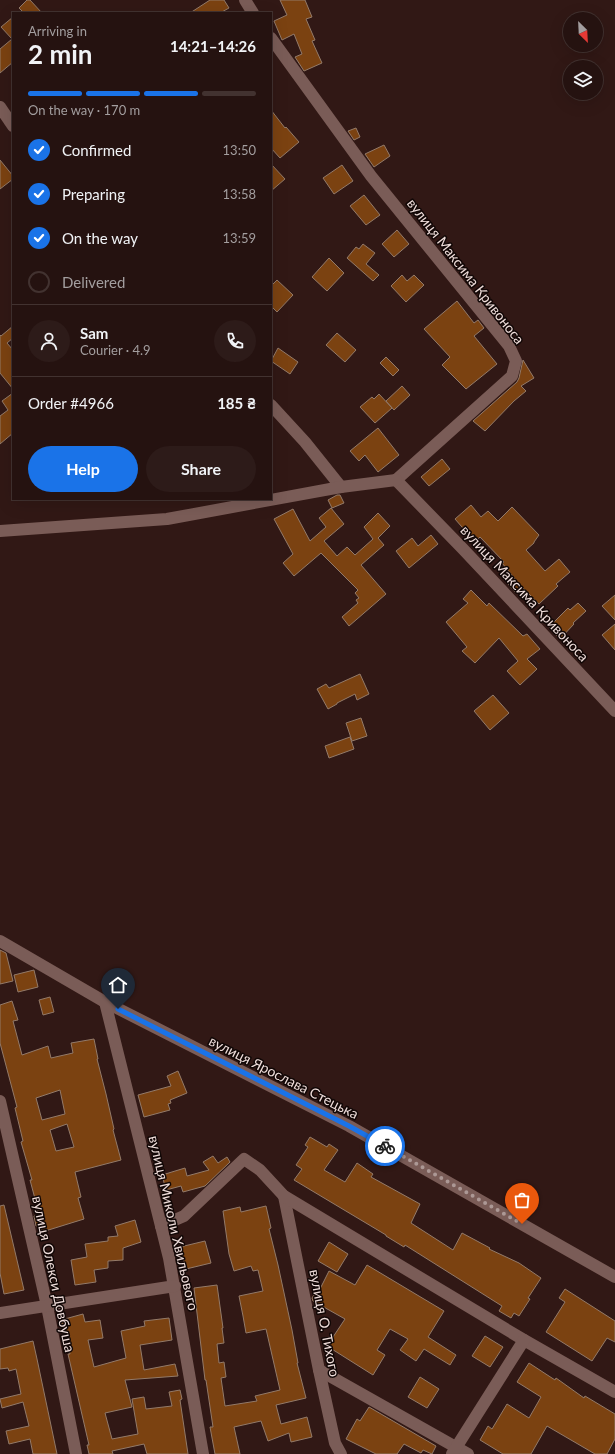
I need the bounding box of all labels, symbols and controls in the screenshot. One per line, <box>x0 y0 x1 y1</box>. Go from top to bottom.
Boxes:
north arrow <box>563 12 603 52</box>
map controls <box>563 12 603 100</box>
text: Arriving in <box>28 23 87 39</box>
text: 14:21–14:26 <box>170 37 256 55</box>
text: 2 min <box>28 38 92 70</box>
button: layers <box>563 60 603 100</box>
text: On the way · 170 m <box>28 102 140 118</box>
icon: check <box>28 139 50 161</box>
text: Confirmed <box>62 141 131 159</box>
text: 13:50 <box>223 142 256 158</box>
icon: check <box>28 183 50 205</box>
text: Preparing <box>62 185 125 203</box>
text: 13:58 <box>223 186 256 202</box>
street label: вулиця Максима Кривоноса <box>404 195 528 347</box>
icon: check <box>28 227 50 249</box>
text: On the way <box>62 229 138 247</box>
text: 13:59 <box>223 230 256 246</box>
text: Delivered <box>62 273 125 291</box>
button: person <box>28 320 70 362</box>
button: phone <box>214 320 256 362</box>
text: Sam <box>80 324 108 342</box>
text: Courier · 4.9 <box>80 342 151 358</box>
text: Order #4966 <box>28 394 114 412</box>
text: 185 ₴ <box>217 394 256 412</box>
button: Help <box>28 446 138 492</box>
button: Share <box>146 446 256 492</box>
street label: вулиця Максима Кривоноса <box>457 521 593 665</box>
pin <box>101 968 135 1009</box>
icon: home <box>107 974 129 996</box>
street label: вулиця Ярослава Стецька <box>206 1032 362 1122</box>
courier <box>365 1126 405 1166</box>
street label: вулиця Миколи Хвильового <box>146 1134 202 1312</box>
icon: bike <box>374 1135 396 1157</box>
pin <box>505 1183 539 1224</box>
icon: bag <box>511 1189 533 1211</box>
street label: вулиця Олекси Довбуша <box>29 1194 79 1354</box>
street label: вулиця О. Тихого <box>306 1268 344 1378</box>

